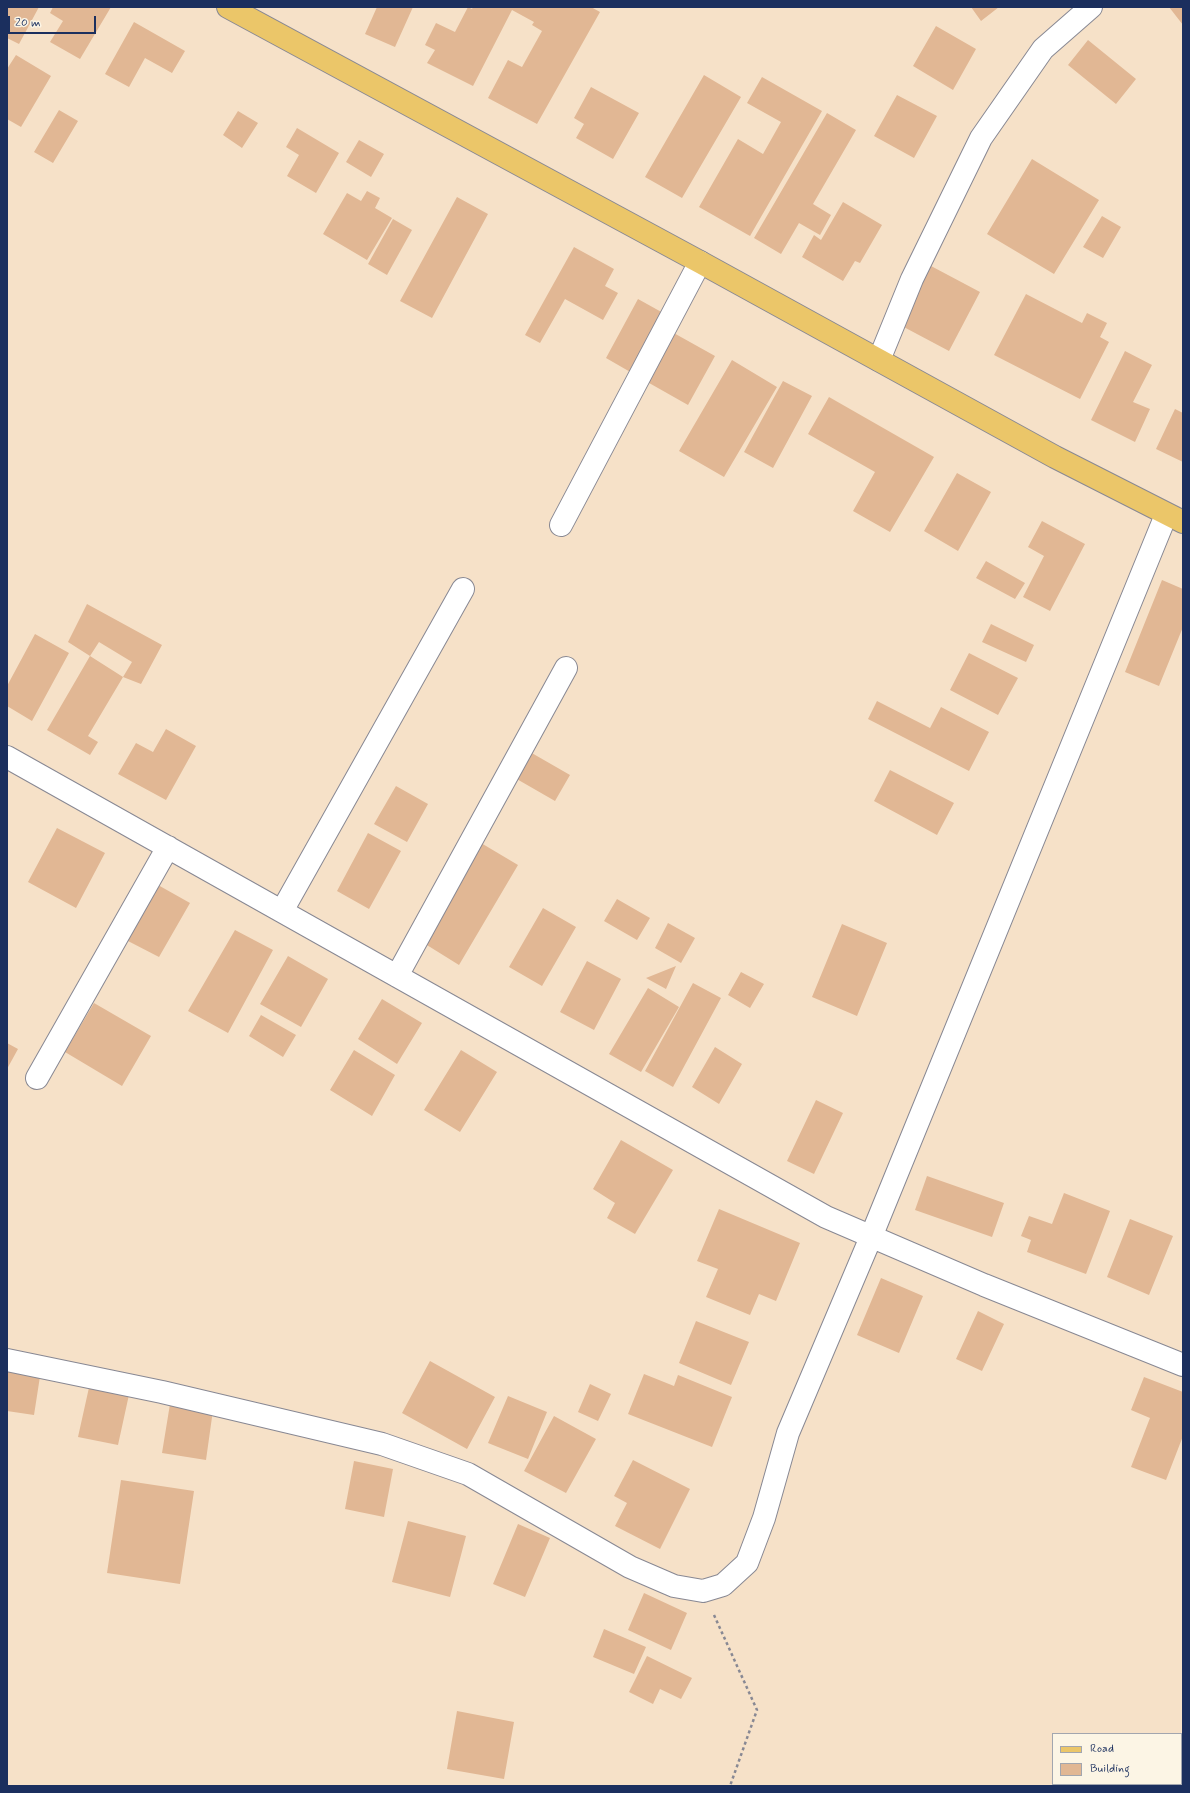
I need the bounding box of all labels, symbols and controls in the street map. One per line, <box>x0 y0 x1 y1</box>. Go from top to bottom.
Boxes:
scale bar <box>10 8 98 34</box>
text: 20 m <box>15 15 41 31</box>
legend <box>1052 1733 1182 1785</box>
text: Road <box>1090 1741 1114 1757</box>
text: Building <box>1090 1761 1130 1777</box>

